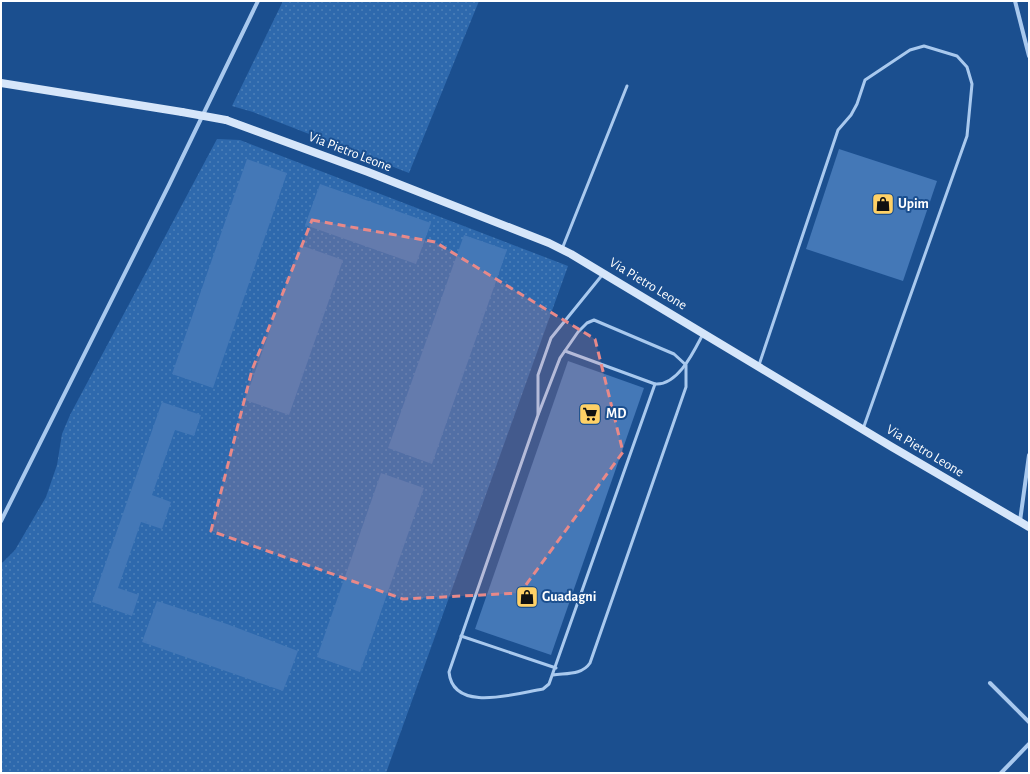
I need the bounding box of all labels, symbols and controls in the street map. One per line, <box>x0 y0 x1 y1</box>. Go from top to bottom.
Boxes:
street label: Via Pietro Leone <box>306 130 394 174</box>
shop icon: Upim <box>870 191 896 217</box>
place label: Upim <box>898 197 929 211</box>
street label: Via Pietro Leone <box>607 255 689 313</box>
supermarket icon: MD <box>577 401 603 427</box>
place label: MD <box>606 407 626 421</box>
street label: Via Pietro Leone <box>884 422 966 480</box>
shop icon: Guadagni <box>514 584 540 610</box>
place label: Guadagni <box>542 590 596 604</box>

